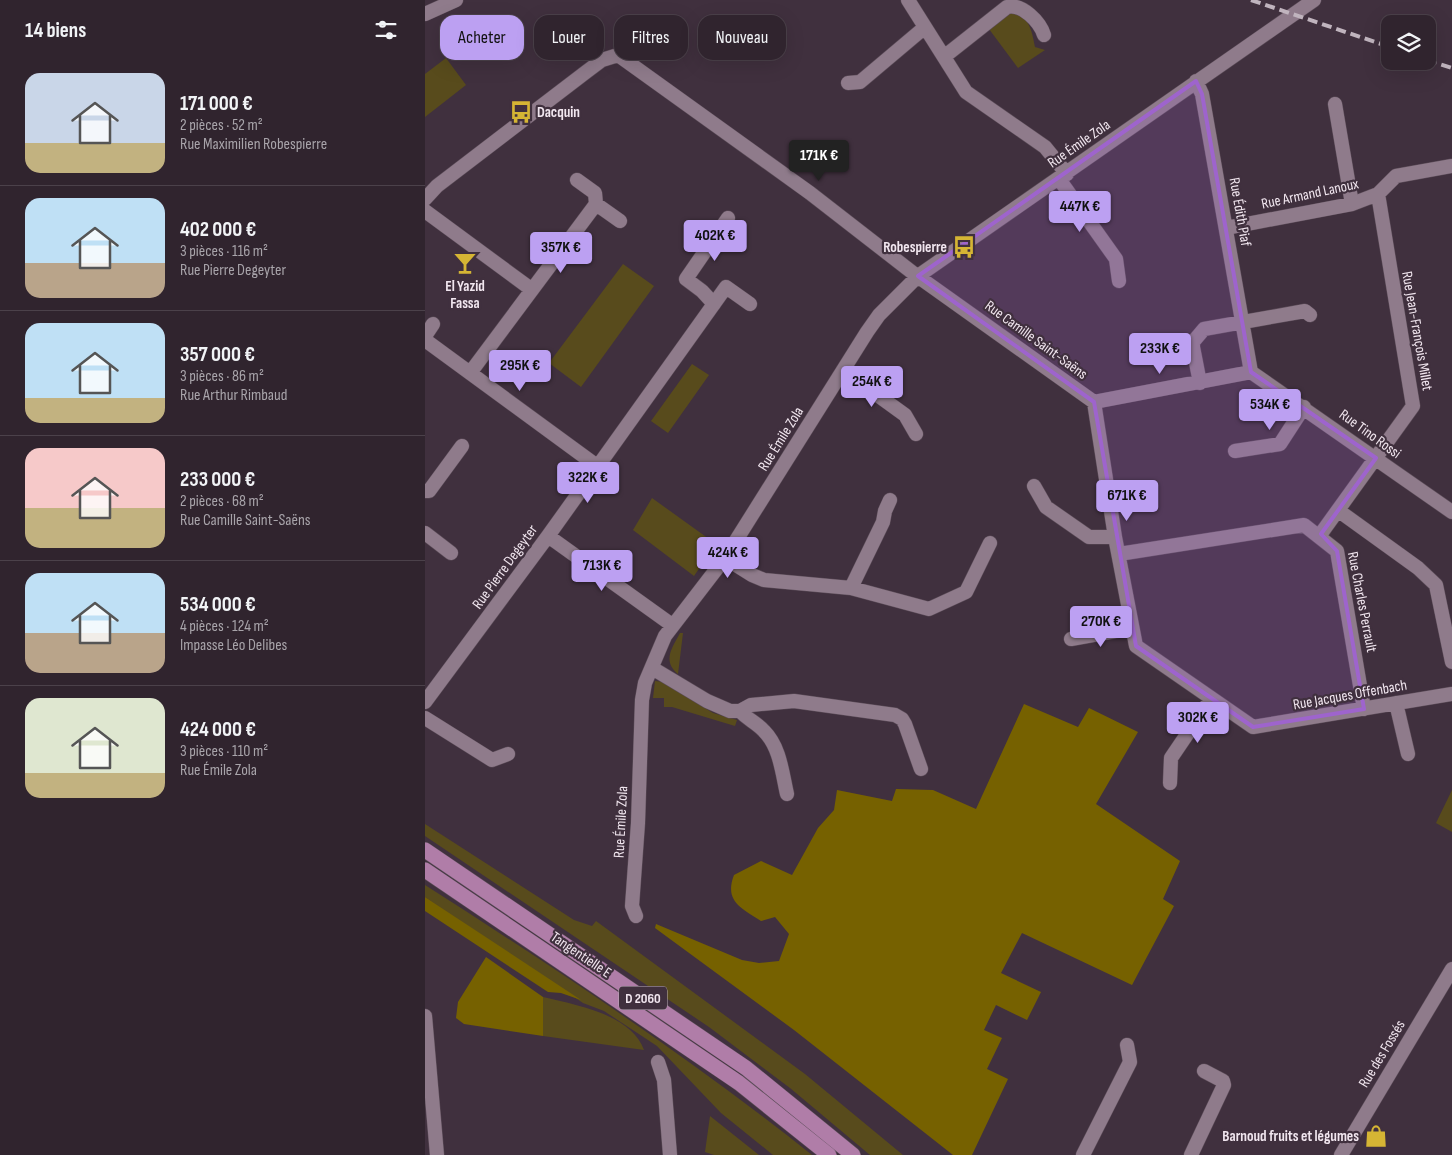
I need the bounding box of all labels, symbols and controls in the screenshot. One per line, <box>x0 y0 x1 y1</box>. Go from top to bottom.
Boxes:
chip: Acheter <box>440 15 524 60</box>
chip: Louer <box>534 15 604 60</box>
chip: Filtres <box>614 15 688 60</box>
chip: Nouveau <box>698 15 786 60</box>
map controls <box>1381 15 1436 70</box>
button: layers <box>1381 15 1436 70</box>
icon: filters <box>372 16 400 44</box>
text: 14 biens <box>25 18 86 43</box>
text: 171 000 € <box>180 91 253 116</box>
icon: home <box>65 93 125 153</box>
bus stop icon: Dacquin <box>508 99 534 125</box>
place label: Dacquin <box>537 103 580 122</box>
street label: Rue Émile Zola <box>1044 115 1114 172</box>
text: 2 pièces · 52 m² <box>180 116 263 135</box>
text: Rue Maximilien Robespierre <box>180 135 327 154</box>
pin: 171K € <box>778 140 860 182</box>
text: 171K € <box>800 146 838 165</box>
street label: Rue Armand Lanoux <box>1260 174 1361 214</box>
street label: Rue Édith Piaf <box>1225 176 1255 248</box>
pin: 447K € <box>1039 190 1121 233</box>
text: 447K € <box>1060 197 1100 216</box>
text: 402 000 € <box>180 217 256 242</box>
icon: home <box>65 218 125 278</box>
pin: 402K € <box>674 220 756 262</box>
text: 402K € <box>695 226 735 245</box>
pin: 357K € <box>520 232 602 274</box>
bus stop icon: Robespierre <box>951 234 977 260</box>
text: 357K € <box>541 238 581 257</box>
place label: Robespierre <box>883 238 947 257</box>
text: 3 pièces · 116 m² <box>180 242 268 261</box>
bar icon: El Yazid Fassa <box>452 250 478 276</box>
text: Rue Pierre Degeyter <box>180 261 286 280</box>
street label: Rue Jean-François Millet <box>1397 270 1437 393</box>
place label: El Yazid Fassa <box>445 277 485 313</box>
street label: Rue Camille Saint-Saëns <box>981 296 1091 384</box>
pin: 233K € <box>1119 332 1201 375</box>
text: 233K € <box>1140 339 1180 358</box>
text: 357 000 € <box>180 342 255 367</box>
icon: home <box>65 343 125 403</box>
pin: 295K € <box>479 350 561 392</box>
text: 295K € <box>500 356 540 375</box>
pin: 254K € <box>831 366 913 408</box>
text: 3 pièces · 86 m² <box>180 367 264 386</box>
text: 254K € <box>852 372 892 391</box>
text: Rue Arthur Rimbaud <box>180 386 287 405</box>
pin: 534K € <box>1229 388 1311 431</box>
text: 534K € <box>1250 395 1290 414</box>
street label: Rue Émile Zola <box>754 403 808 475</box>
street label: Rue Tino Rossi <box>1335 405 1405 463</box>
pin: 322K € <box>547 462 629 504</box>
text: 233 000 € <box>180 467 255 492</box>
icon: home <box>65 468 125 528</box>
text: 322K € <box>568 468 608 487</box>
pin: 671K € <box>1086 480 1168 522</box>
text: 671K € <box>1107 486 1147 505</box>
text: 2 pièces · 68 m² <box>180 492 264 511</box>
text: Rue Camille Saint-Saëns <box>180 511 310 530</box>
street label: Rue Pierre Degeyter <box>468 521 542 613</box>
pin: 424K € <box>687 536 769 579</box>
text: 424K € <box>708 543 748 562</box>
pin: 713K € <box>561 550 643 592</box>
street label: Rue Charles Perrault <box>1343 550 1381 654</box>
text: 713K € <box>582 556 622 575</box>
text: 534 000 € <box>180 592 256 617</box>
icon: home <box>65 593 125 653</box>
pin: 270K € <box>1060 606 1142 648</box>
text: 270K € <box>1081 612 1121 631</box>
text: 4 pièces · 124 m² <box>180 617 269 636</box>
text: Impasse Léo Delibes <box>180 636 287 655</box>
street label: Rue Jacques Offenbach <box>1292 676 1408 714</box>
pin: 302K € <box>1157 702 1239 744</box>
text: 302K € <box>1178 708 1218 727</box>
text: 424 000 € <box>180 717 256 742</box>
icon: home <box>65 718 125 778</box>
text: 3 pièces · 110 m² <box>180 742 268 761</box>
text: Rue Émile Zola <box>180 761 257 780</box>
street label: Rue Émile Zola <box>610 785 632 859</box>
street label: Tangentielle E <box>547 928 615 982</box>
road number: D 2060 <box>619 986 667 1010</box>
street label: Rue des Fossés <box>1354 1017 1410 1091</box>
shop icon: Barnoud fruits et légumes <box>1363 1123 1389 1149</box>
place label: Barnoud fruits et légumes <box>1222 1127 1359 1146</box>

